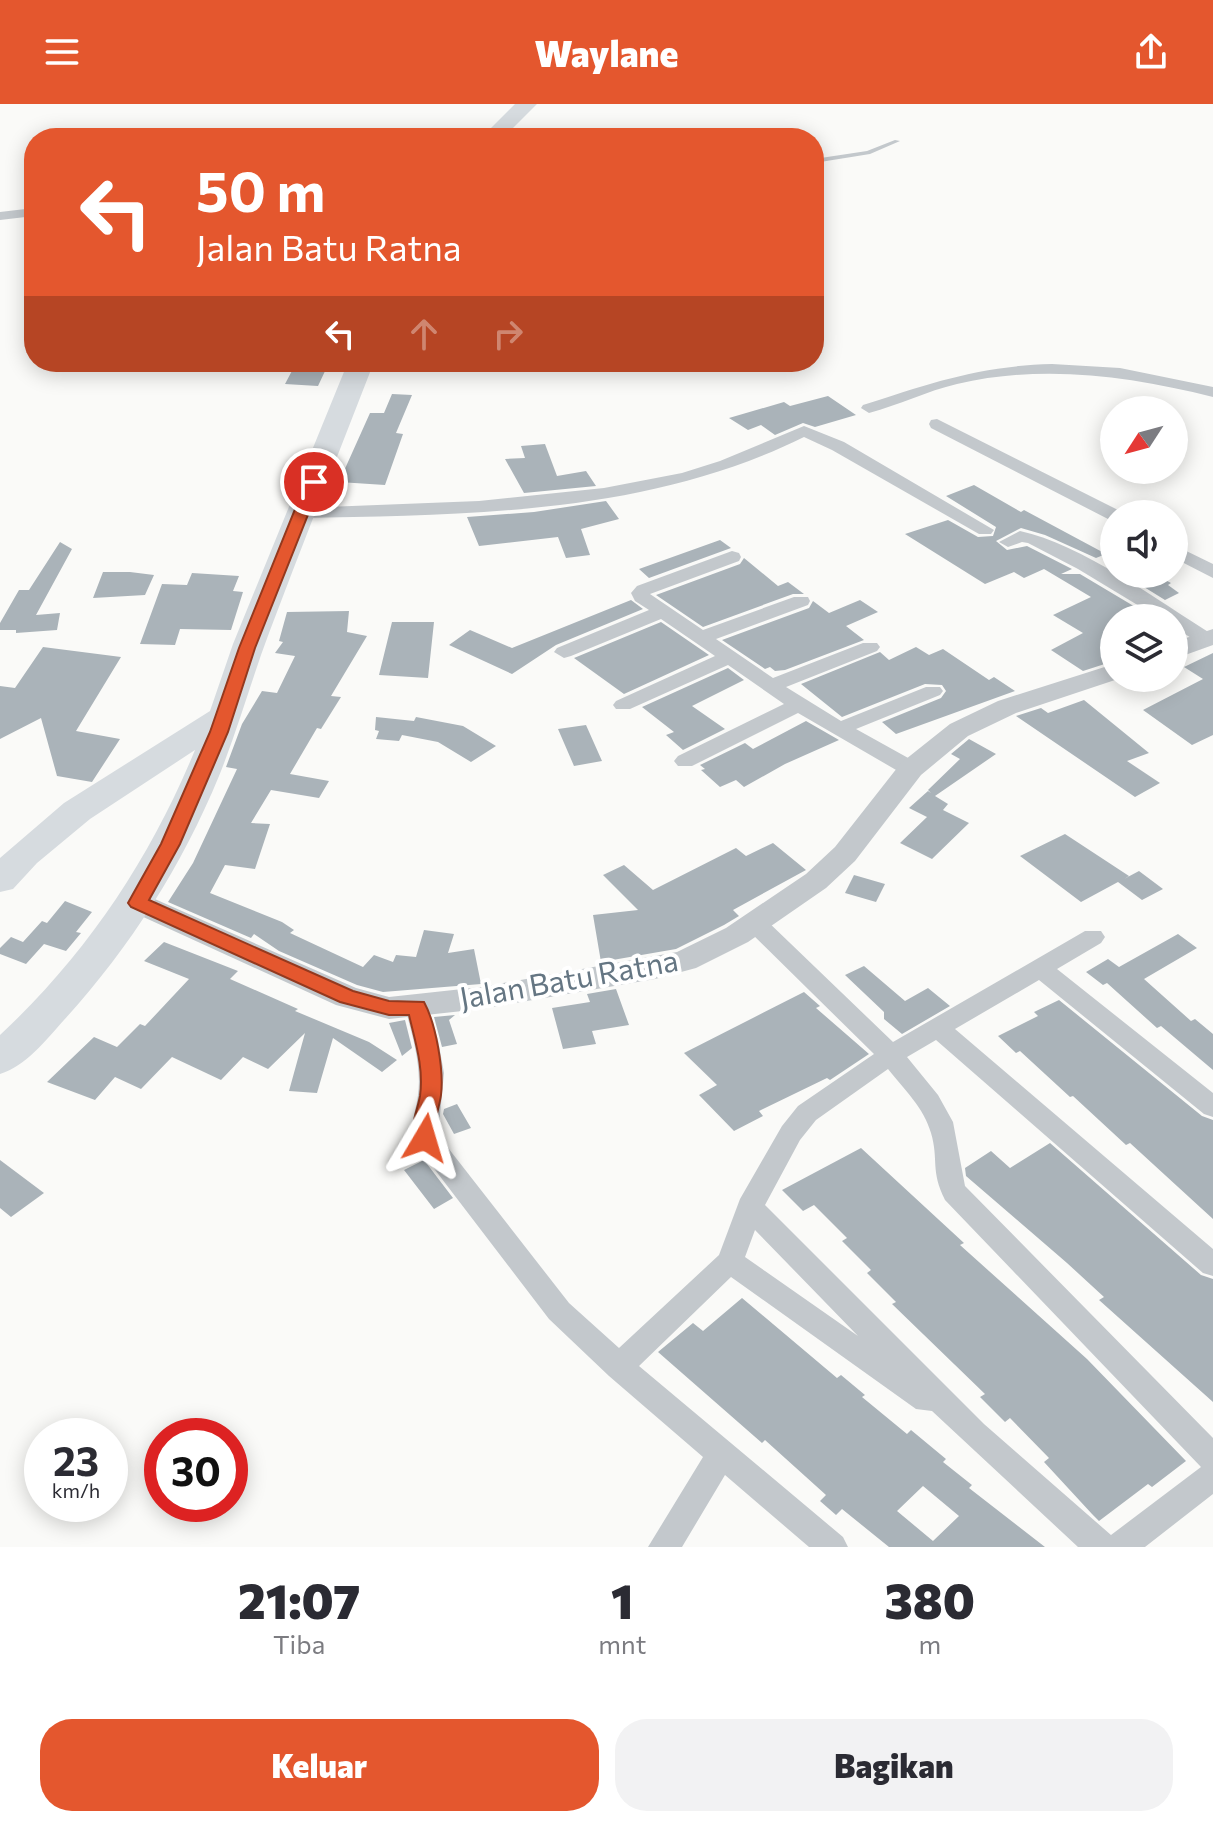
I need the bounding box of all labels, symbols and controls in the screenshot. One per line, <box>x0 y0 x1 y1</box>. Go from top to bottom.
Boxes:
icon: menu <box>40 30 84 74</box>
text: Waylane <box>535 30 678 74</box>
icon: share <box>1129 30 1173 74</box>
text: 50 m <box>196 155 325 224</box>
icon: left <box>64 160 168 264</box>
text: Jalan Batu Ratna <box>196 224 462 268</box>
icon: left <box>318 312 362 356</box>
icon: ahead <box>402 312 446 356</box>
icon: right <box>486 312 530 356</box>
north arrow <box>1100 396 1188 484</box>
map controls <box>1100 396 1188 692</box>
pin <box>280 448 348 516</box>
icon: arrive <box>292 460 336 504</box>
button: sound <box>1100 500 1188 588</box>
button: layers <box>1100 604 1188 692</box>
street label: Jalan Batu Ratna <box>456 940 681 1015</box>
position arrow <box>383 1096 467 1180</box>
speed limit sign: 30 <box>144 1418 248 1522</box>
text: 23 <box>53 1435 99 1484</box>
text: km/h <box>52 1478 100 1502</box>
text: 21:07 <box>238 1570 360 1629</box>
text: 1 <box>611 1570 634 1629</box>
text: 380 <box>884 1570 975 1629</box>
text: Tiba <box>273 1628 325 1659</box>
text: mnt <box>598 1628 646 1659</box>
text: m <box>918 1628 941 1659</box>
button: Keluar <box>40 1719 599 1811</box>
button: Bagikan <box>615 1719 1173 1811</box>

